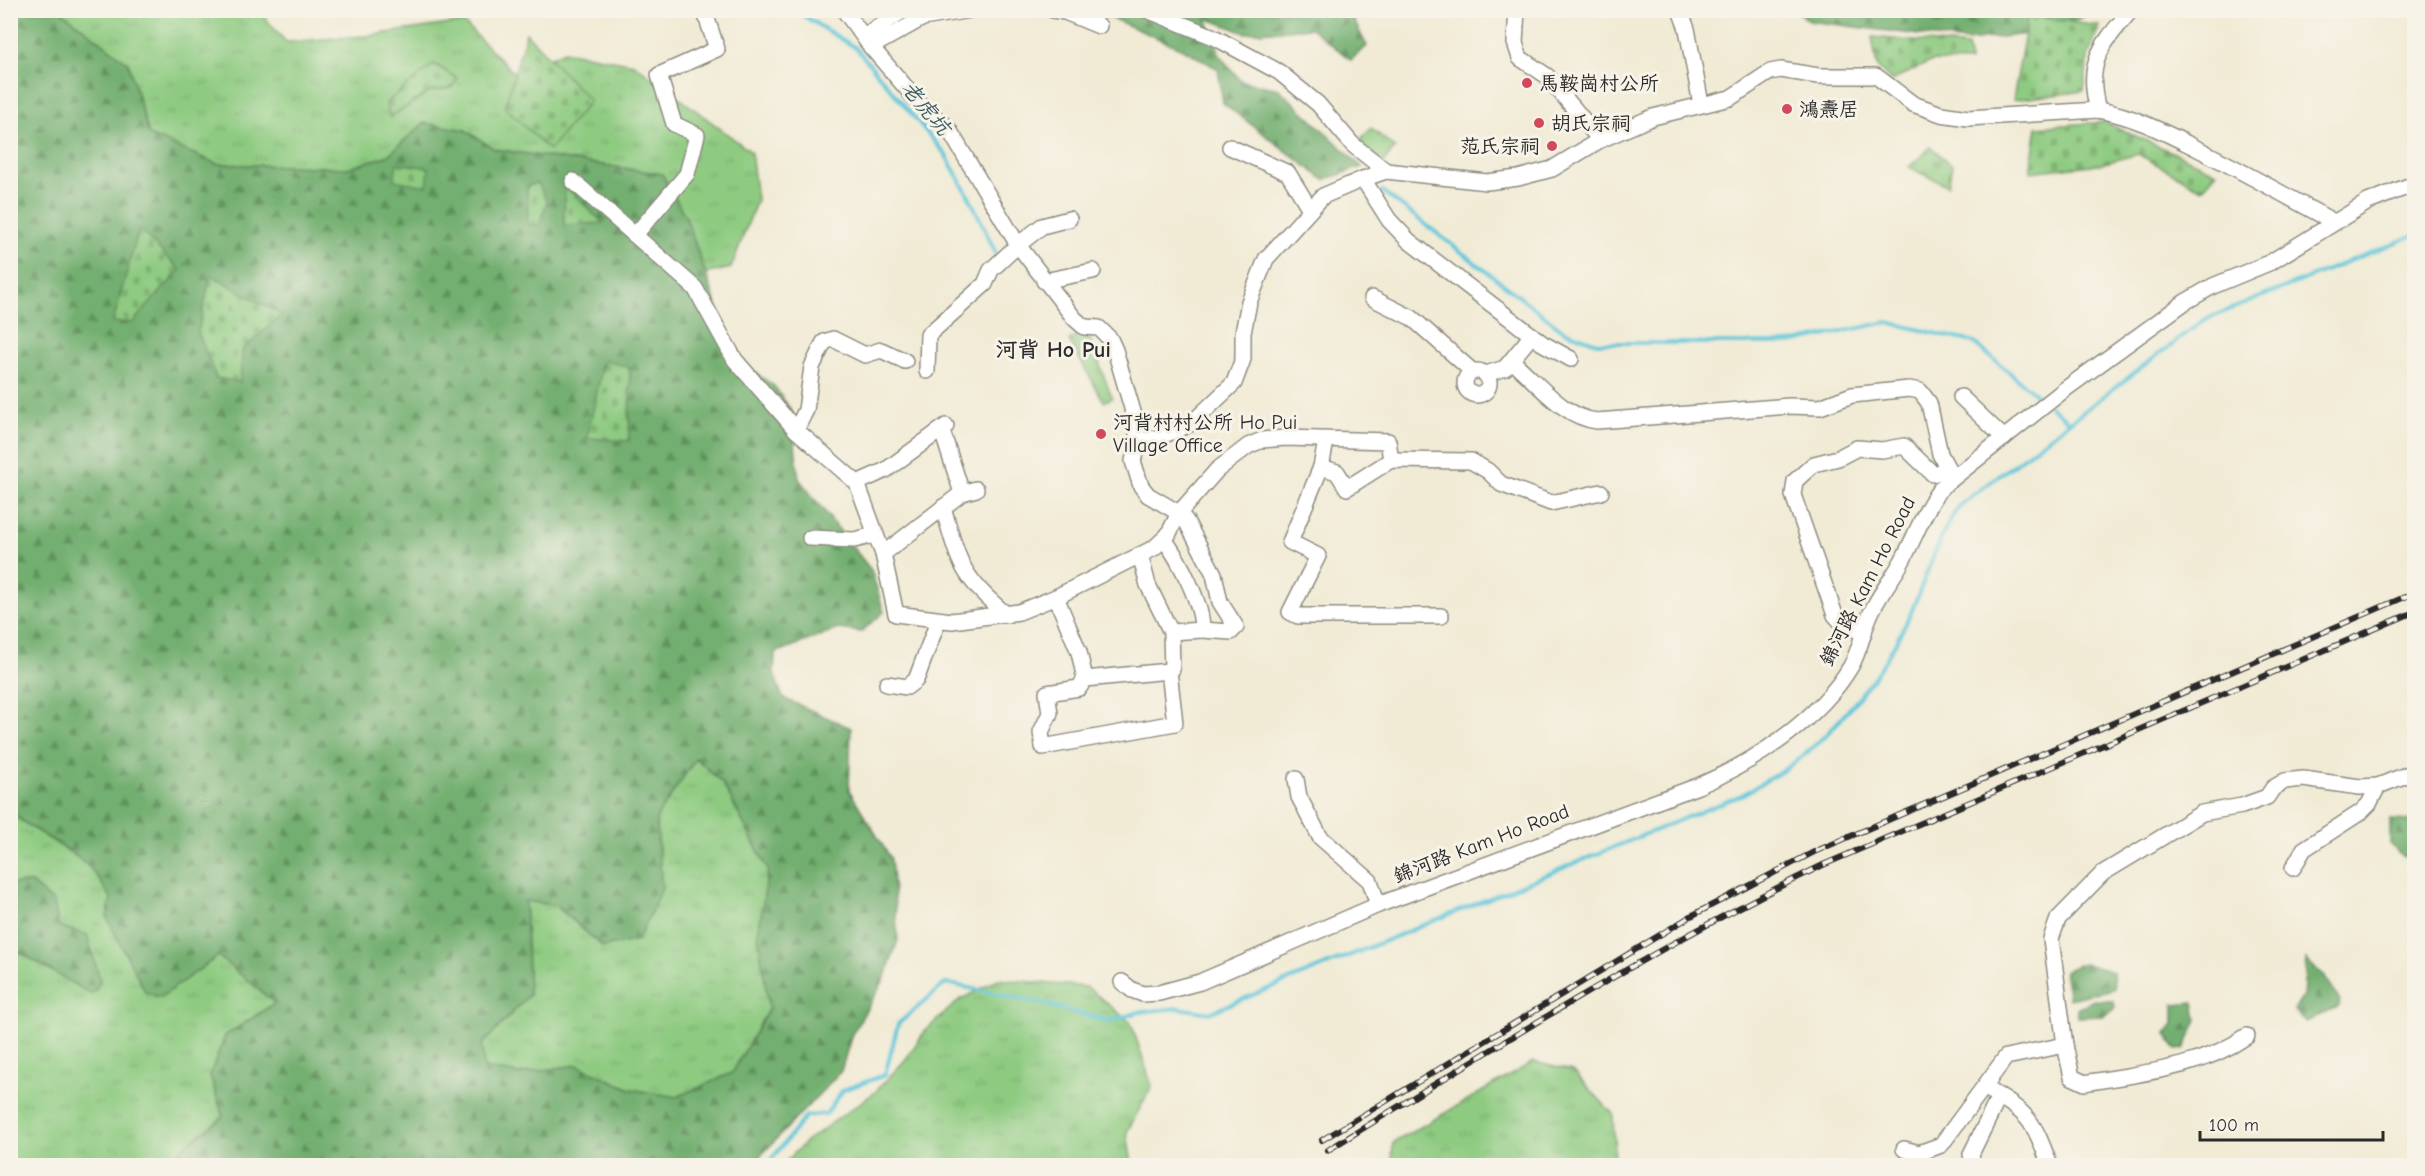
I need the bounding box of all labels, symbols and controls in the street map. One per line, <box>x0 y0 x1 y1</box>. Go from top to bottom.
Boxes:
place label: 馬鞍崗村公所 <box>1539 72 1659 95</box>
water label: 老虎坑 <box>897 76 957 141</box>
marker: 馬鞍崗村公所 <box>1520 76 1534 90</box>
place label: 鴻燾居 <box>1799 98 1859 121</box>
marker: 鴻燾居 <box>1780 102 1794 116</box>
place label: 胡氏宗祠 <box>1551 112 1631 135</box>
marker: 胡氏宗祠 <box>1532 116 1546 130</box>
place label: 范氏宗祠 <box>1460 135 1540 158</box>
marker: 范氏宗祠 <box>1545 139 1559 153</box>
district label: 河背 Ho Pui <box>995 337 1111 363</box>
place label: 河背村村公所 Ho Pui Village Office <box>1113 411 1297 457</box>
marker: 河背村村公所 Ho Pui Village Office <box>1094 427 1108 441</box>
street label: 錦河路 Kam Ho Road <box>1815 493 1920 669</box>
street label: 錦河路 Kam Ho Road <box>1390 799 1572 888</box>
scale bar <box>2200 1104 2383 1142</box>
text: 100 m <box>2209 1115 2259 1136</box>

